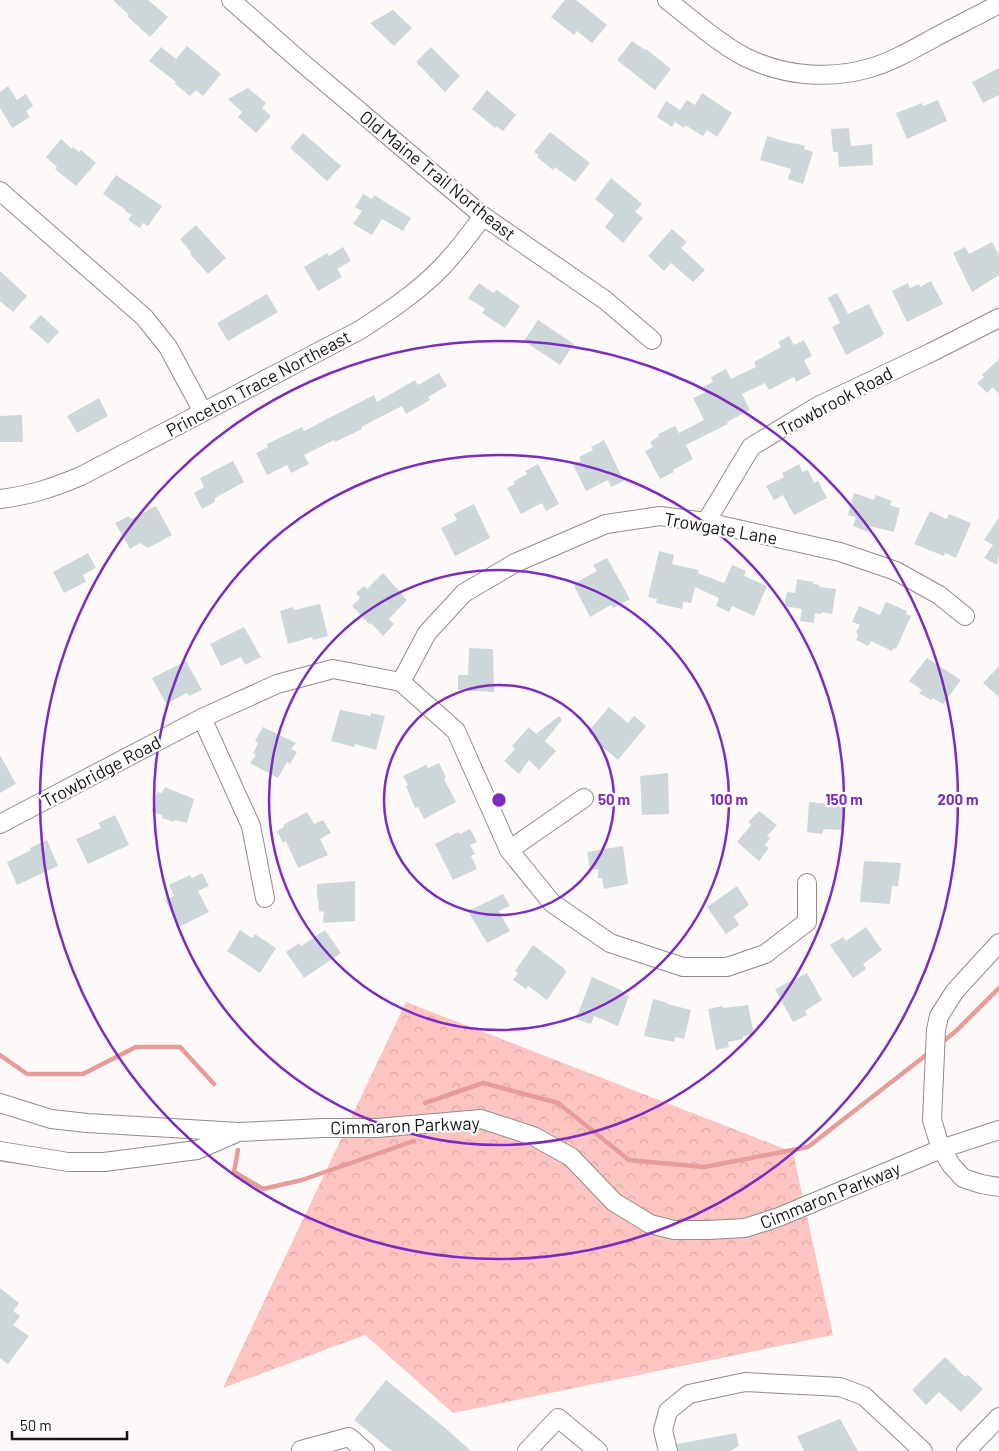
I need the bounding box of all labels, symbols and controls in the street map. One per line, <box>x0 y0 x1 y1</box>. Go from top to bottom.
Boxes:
street label: Old Maine Trail Northeast <box>356 105 520 245</box>
street label: Princeton Trace Northeast <box>162 325 354 441</box>
street label: Trowbrook Road <box>774 362 896 440</box>
street label: Trowgate Lane <box>663 507 779 549</box>
street label: Trowbridge Road <box>38 730 164 812</box>
text: 50 m <box>598 790 630 808</box>
text: 100 m <box>710 790 748 808</box>
text: 150 m <box>825 790 863 808</box>
text: 200 m <box>937 790 979 808</box>
centre of rings <box>490 791 508 809</box>
street label: Cimmaron Parkway <box>330 1111 480 1139</box>
street label: Cimmaron Parkway <box>757 1157 903 1233</box>
scale bar <box>12 1408 128 1440</box>
text: 50 m <box>20 1416 52 1434</box>

